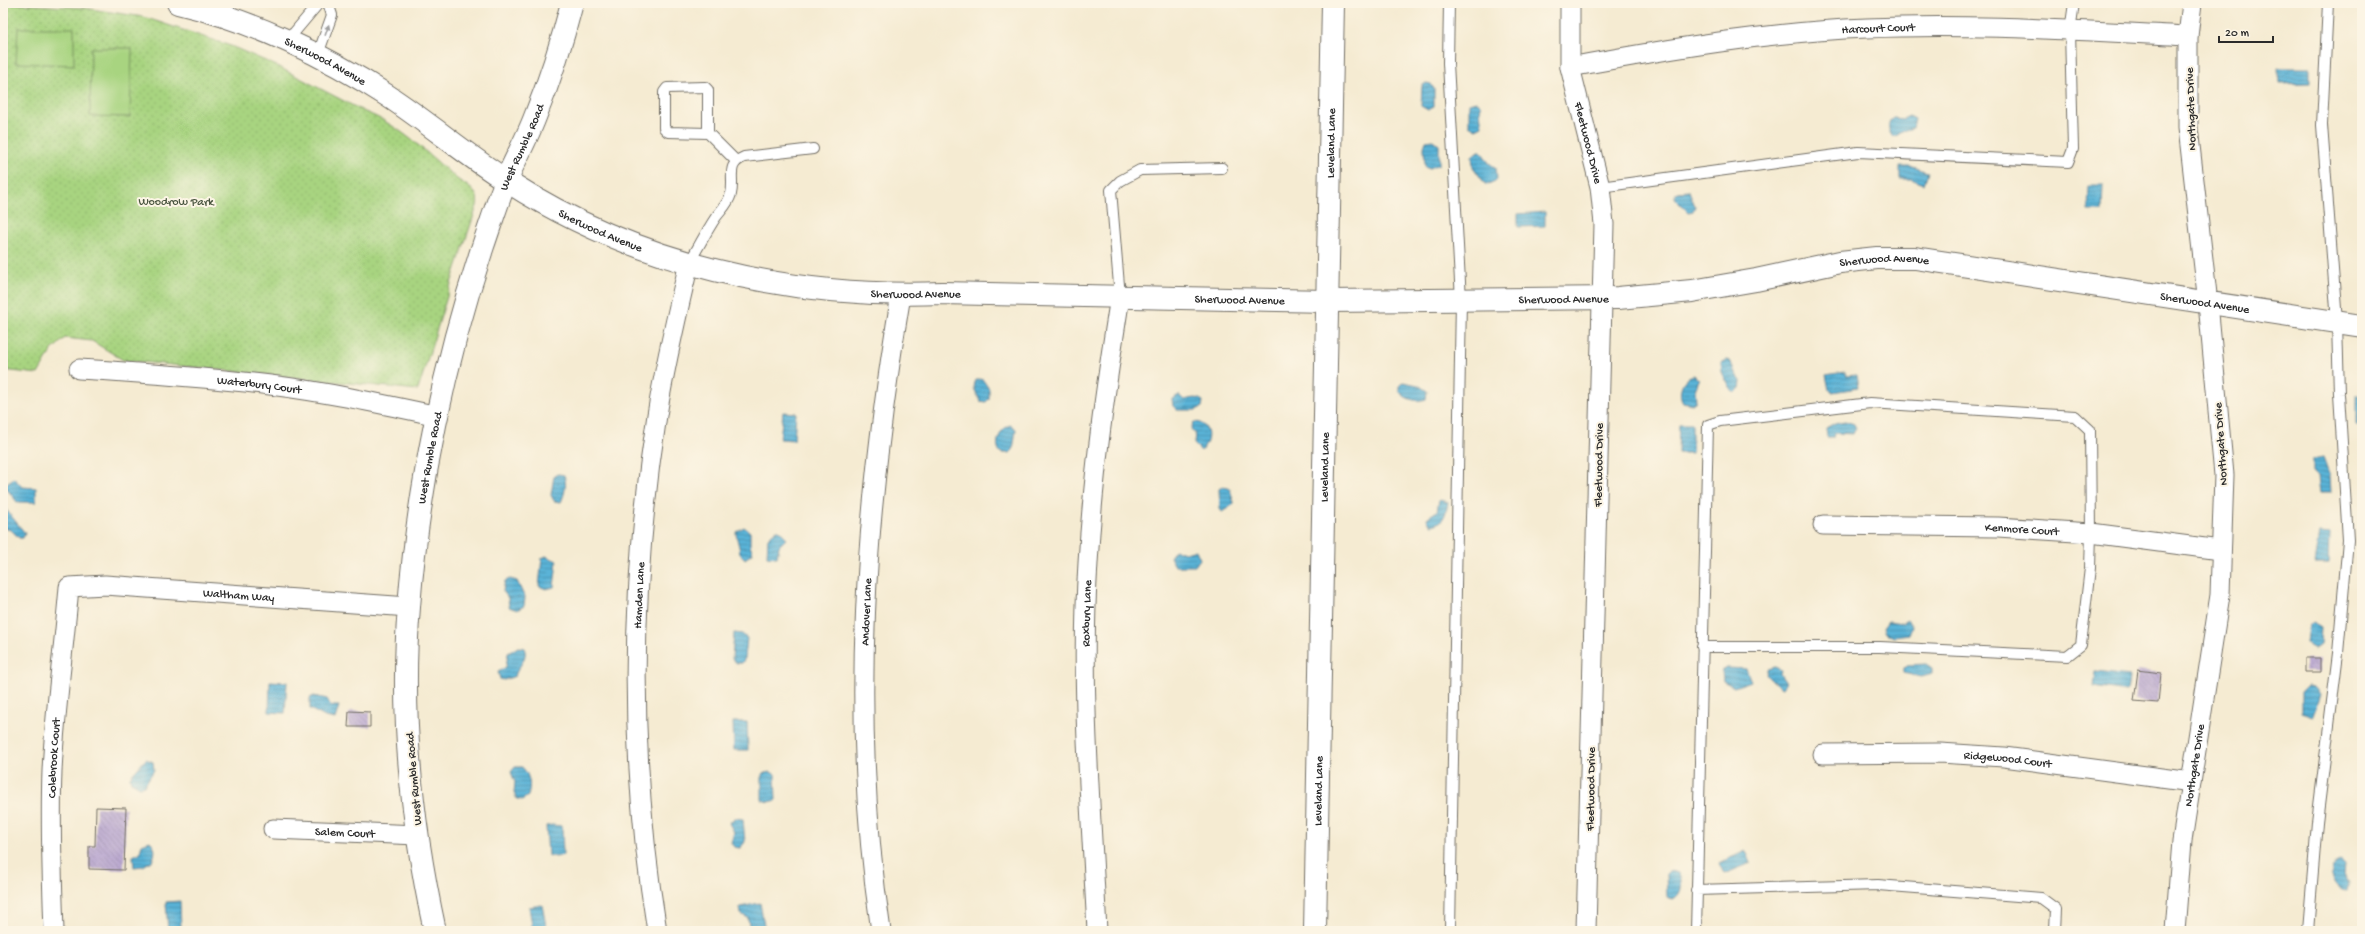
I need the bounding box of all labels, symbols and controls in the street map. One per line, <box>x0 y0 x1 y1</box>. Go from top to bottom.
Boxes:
scale bar <box>2219 18 2273 44</box>
street label: Harcourt Court <box>1841 22 1916 38</box>
one-way arrow <box>324 23 330 35</box>
text: 20 m <box>2225 27 2250 41</box>
street label: Sherwood Avenue <box>282 35 369 90</box>
street label: Northgate Drive <box>2184 66 2200 151</box>
street label: Fleetwood Drive <box>1570 100 1604 186</box>
street label: West Rumble Road <box>498 101 549 193</box>
street label: Leveland Lane <box>1325 107 1340 178</box>
park label: Woodrow Park <box>138 196 215 210</box>
street label: Sherwood Avenue <box>555 207 645 257</box>
street label: Sherwood Avenue <box>1839 253 1931 271</box>
street label: Sherwood Avenue <box>870 288 962 303</box>
street label: Sherwood Avenue <box>2159 290 2251 318</box>
street label: Sherwood Avenue <box>1194 293 1286 309</box>
street label: Sherwood Avenue <box>1518 293 1610 308</box>
street label: Waterbury Court <box>216 374 303 398</box>
street label: Northgate Drive <box>2212 401 2232 486</box>
street label: West Rumble Road <box>416 410 447 505</box>
street label: Fleetwood Drive <box>1592 422 1608 508</box>
street label: Leveland Lane <box>1318 431 1334 502</box>
street label: Kenmore Court <box>1985 522 2060 540</box>
street label: Hamden Lane <box>632 561 649 629</box>
street label: Andover Lane <box>859 577 876 646</box>
street label: Roxbury Lane <box>1080 579 1096 647</box>
street label: Waltham Way <box>202 587 275 606</box>
street label: Colebrook Court <box>46 716 65 798</box>
street label: Northgate Drive <box>2182 722 2209 808</box>
street label: West Rumble Road <box>404 731 426 826</box>
street label: Fleetwood Drive <box>1584 746 1600 832</box>
street label: Ridgewood Court <box>1963 750 2053 772</box>
street label: Leveland Lane <box>1312 755 1327 826</box>
street label: Salem Court <box>315 826 376 842</box>

